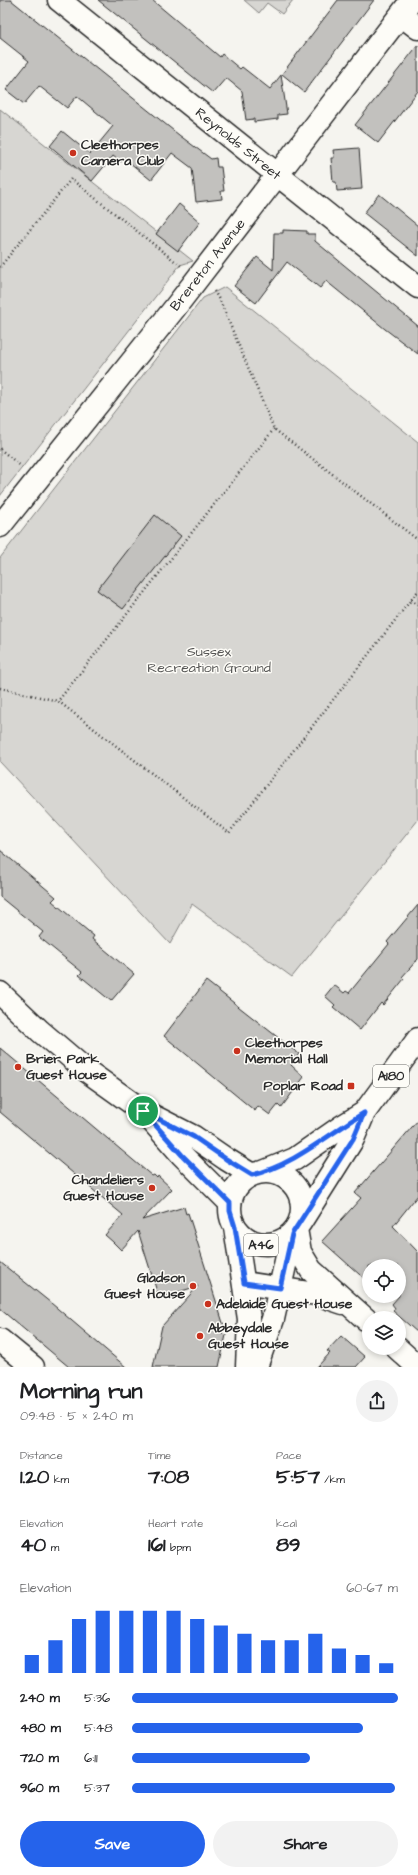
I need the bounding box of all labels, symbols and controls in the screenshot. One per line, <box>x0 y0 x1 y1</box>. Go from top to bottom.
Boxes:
street label: Reynolds Street <box>191 103 285 185</box>
place label: Cleethorpes Camera Club <box>81 135 164 171</box>
marker: Cleethorpes Camera Club <box>68 148 78 158</box>
street label: Brereton Avenue <box>166 214 251 315</box>
park label: Sussex Recreation Ground <box>147 642 271 678</box>
place label: Cleethorpes Memorial Hall <box>245 1033 329 1069</box>
marker: Cleethorpes Memorial Hall <box>232 1046 242 1056</box>
place label: Brier Park Guest House <box>26 1049 107 1085</box>
marker: Brier Park Guest House <box>13 1062 23 1072</box>
road number: A180 <box>373 1065 409 1087</box>
place label: Poplar Road <box>264 1076 344 1096</box>
marker: Poplar Road <box>346 1081 356 1091</box>
pin <box>126 1094 160 1128</box>
icon: arrive <box>132 1100 154 1122</box>
place label: Chandeliers Guest House <box>63 1170 144 1206</box>
marker: Chandeliers Guest House <box>147 1183 157 1193</box>
road number: A46 <box>244 1234 278 1256</box>
map controls <box>362 1259 406 1355</box>
button: locate <box>362 1259 406 1303</box>
place label: Gladson Guest House <box>104 1268 185 1304</box>
marker: Gladson Guest House <box>188 1281 198 1291</box>
place label: Adelaide Guest House <box>216 1294 353 1314</box>
marker: Adelaide Guest House <box>203 1299 213 1309</box>
button: layers <box>362 1311 406 1355</box>
place label: Abbeydale Guest House <box>208 1318 289 1354</box>
marker: Abbeydale Guest House <box>195 1331 205 1341</box>
text: Morning run <box>20 1376 143 1407</box>
button: share <box>356 1380 398 1422</box>
text: 09:48 · 5 × 240 m <box>20 1407 133 1425</box>
text: Distance <box>20 1448 63 1463</box>
text: Time <box>148 1448 171 1463</box>
text: Pace <box>276 1448 302 1463</box>
text: 1.20 <box>20 1463 49 1491</box>
text: 7:08 <box>148 1463 189 1491</box>
text: 5:57 <box>276 1463 320 1491</box>
text: km <box>49 1472 69 1487</box>
text: /km <box>320 1472 345 1487</box>
text: Elevation <box>20 1516 63 1531</box>
text: Heart rate <box>148 1516 203 1531</box>
text: kcal <box>276 1516 297 1531</box>
text: 40 <box>20 1531 46 1559</box>
text: 161 <box>148 1531 166 1559</box>
text: 89 <box>276 1531 300 1559</box>
text: m <box>46 1540 59 1555</box>
text: bpm <box>166 1540 191 1555</box>
text: Elevation <box>20 1579 71 1597</box>
text: 60–67 m <box>346 1579 398 1597</box>
text: 240 m <box>20 1689 60 1707</box>
text: 5:36 <box>84 1689 110 1707</box>
text: 480 m <box>20 1719 61 1737</box>
text: 5:48 <box>84 1719 113 1737</box>
text: 720 m <box>20 1749 59 1767</box>
text: 6:11 <box>84 1749 98 1767</box>
text: 960 m <box>20 1779 59 1797</box>
text: 5:37 <box>84 1779 110 1797</box>
button: Save <box>20 1821 205 1867</box>
button: Share <box>213 1821 398 1867</box>

